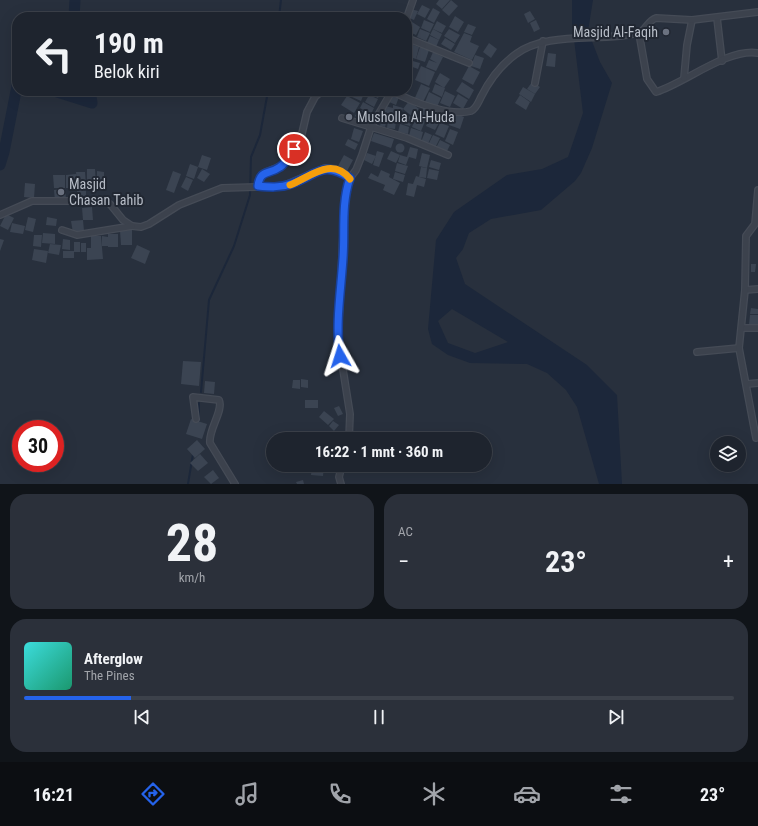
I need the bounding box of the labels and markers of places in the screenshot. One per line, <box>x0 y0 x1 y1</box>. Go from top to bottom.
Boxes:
place label: Masjid Al-Faqih <box>573 24 658 40</box>
marker: Masjid Al-Faqih <box>661 27 671 37</box>
place label: Musholla Al-Huda <box>357 109 455 125</box>
marker: Musholla Al-Huda <box>344 112 354 122</box>
pin <box>277 132 311 166</box>
place label: Masjid Chasan Tahib <box>69 176 143 208</box>
marker: Masjid Chasan Tahib <box>56 187 66 197</box>

